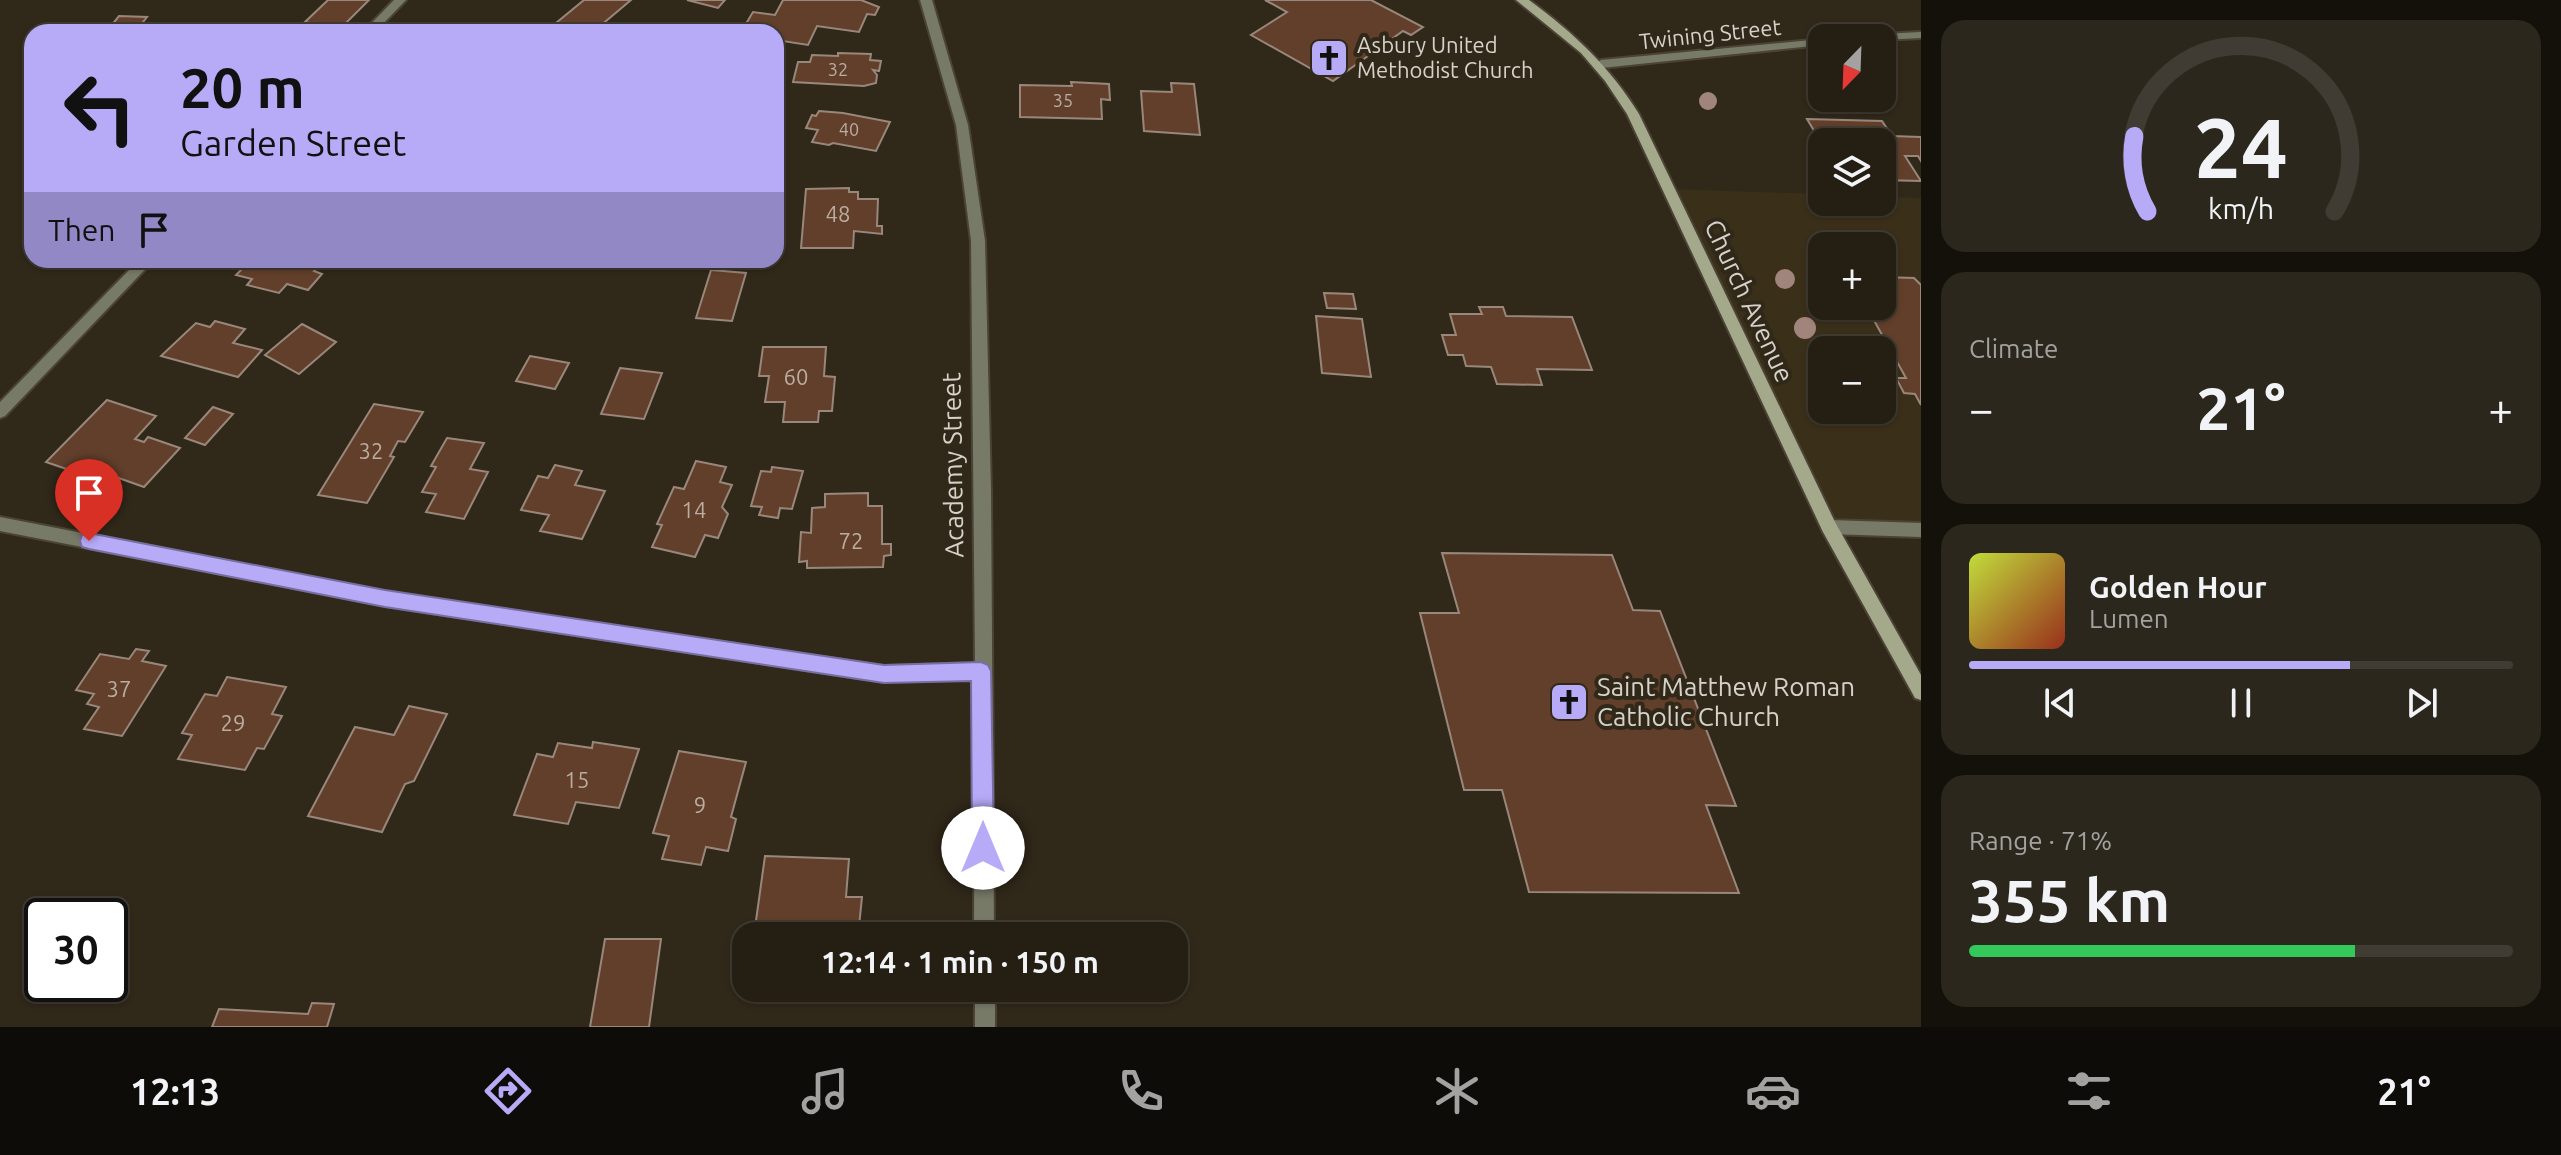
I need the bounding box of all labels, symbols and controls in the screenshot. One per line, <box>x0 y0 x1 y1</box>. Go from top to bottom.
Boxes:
street label: Twining Street <box>1638 14 1783 53</box>
north arrow <box>1808 24 1896 112</box>
map controls <box>1808 24 1896 424</box>
place label: Asbury United Methodist Church <box>1357 32 1534 82</box>
church icon: Asbury United Methodist Church <box>1308 37 1350 79</box>
icon: left <box>48 56 152 160</box>
text: 20 m <box>180 56 305 119</box>
house number: 32 <box>828 59 848 79</box>
house number: 35 <box>1053 90 1073 110</box>
text: 24 <box>2194 99 2288 193</box>
house number: 40 <box>839 119 859 139</box>
text: Garden Street <box>180 122 406 163</box>
button: layers <box>1808 128 1896 216</box>
text: km/h <box>2208 192 2274 224</box>
house number: 48 <box>826 201 850 226</box>
icon: arrive <box>132 208 176 252</box>
text: Then <box>48 213 116 247</box>
street label: Church Avenue <box>1699 215 1800 387</box>
button: + <box>1808 232 1896 320</box>
text: Climate <box>1969 334 2058 363</box>
button: − <box>1808 336 1896 424</box>
house number: 60 <box>784 364 808 389</box>
street label: Academy Street <box>936 372 969 558</box>
text: 21° <box>2197 374 2285 441</box>
text: − <box>1969 384 1994 433</box>
text: + <box>2488 384 2513 433</box>
house number: 32 <box>359 438 383 463</box>
pin <box>55 459 123 541</box>
icon: arrive <box>67 471 111 515</box>
house number: 14 <box>682 497 706 522</box>
house number: 72 <box>839 528 863 553</box>
text: Golden Hour <box>2089 570 2267 604</box>
text: Lumen <box>2089 604 2169 633</box>
place label: Saint Matthew Roman Catholic Church <box>1597 672 1855 731</box>
house number: 37 <box>107 676 131 701</box>
church icon: Saint Matthew Roman Catholic Church <box>1548 681 1590 723</box>
icon: previous <box>2038 681 2082 725</box>
icon: pause <box>2219 681 2263 725</box>
icon: next <box>2400 681 2444 725</box>
house number: 29 <box>221 710 245 735</box>
house number: 15 <box>565 767 589 792</box>
house number: 9 <box>694 792 706 817</box>
position arrow <box>941 806 1025 890</box>
text: Range · 71% <box>1969 826 2112 855</box>
text: 355 km <box>1969 866 2170 933</box>
speed limit sign: 30 <box>24 898 128 1002</box>
text: 12:14 · 1 min · 150 m <box>821 945 1099 979</box>
icon: directions <box>480 1063 536 1119</box>
icon: music <box>797 1063 853 1119</box>
icon: phone <box>1113 1063 1169 1119</box>
icon: climate <box>1429 1063 1485 1119</box>
icon: car <box>1745 1063 1801 1119</box>
icon: filters <box>2061 1063 2117 1119</box>
text: 12:13 <box>130 1071 220 1112</box>
text: 21° <box>2377 1071 2431 1112</box>

